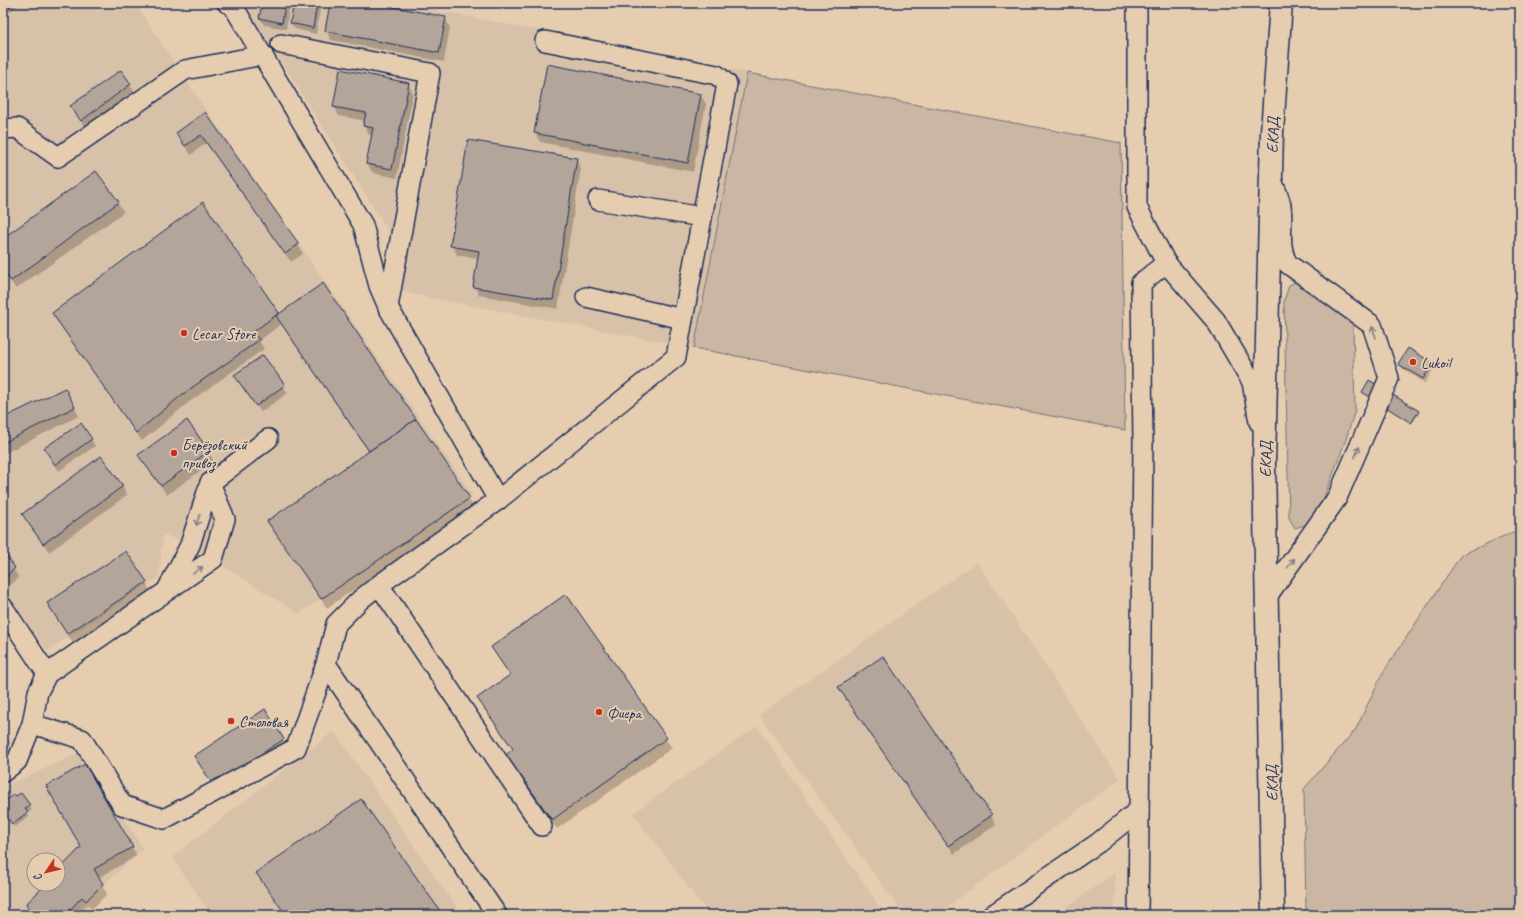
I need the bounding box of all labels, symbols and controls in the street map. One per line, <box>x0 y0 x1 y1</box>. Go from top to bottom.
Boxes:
street label: ЕКАД <box>1262 115 1284 154</box>
place label: Lecar Store <box>192 324 257 344</box>
one-way arrow <box>1370 325 1377 338</box>
marker: Lecar Store <box>179 328 189 338</box>
place label: Lukoil <box>1421 353 1454 373</box>
marker: Lukoil <box>1408 357 1418 367</box>
place label: Берёзовский привоз <box>182 435 248 473</box>
street label: ЕКАД <box>1256 439 1276 477</box>
one-way arrow <box>1354 447 1361 459</box>
marker: Берёзовский привоз <box>169 448 179 458</box>
one-way arrow <box>194 513 201 526</box>
one-way arrow <box>1286 558 1295 569</box>
one-way arrow <box>192 566 203 574</box>
place label: Фиера <box>607 703 643 723</box>
marker: Фиера <box>594 707 604 717</box>
place label: Столовая <box>239 712 289 732</box>
marker: Столовая <box>226 716 236 726</box>
street label: ЕКАД <box>1262 763 1282 801</box>
north arrow <box>26 852 66 892</box>
text: С <box>30 870 45 884</box>

